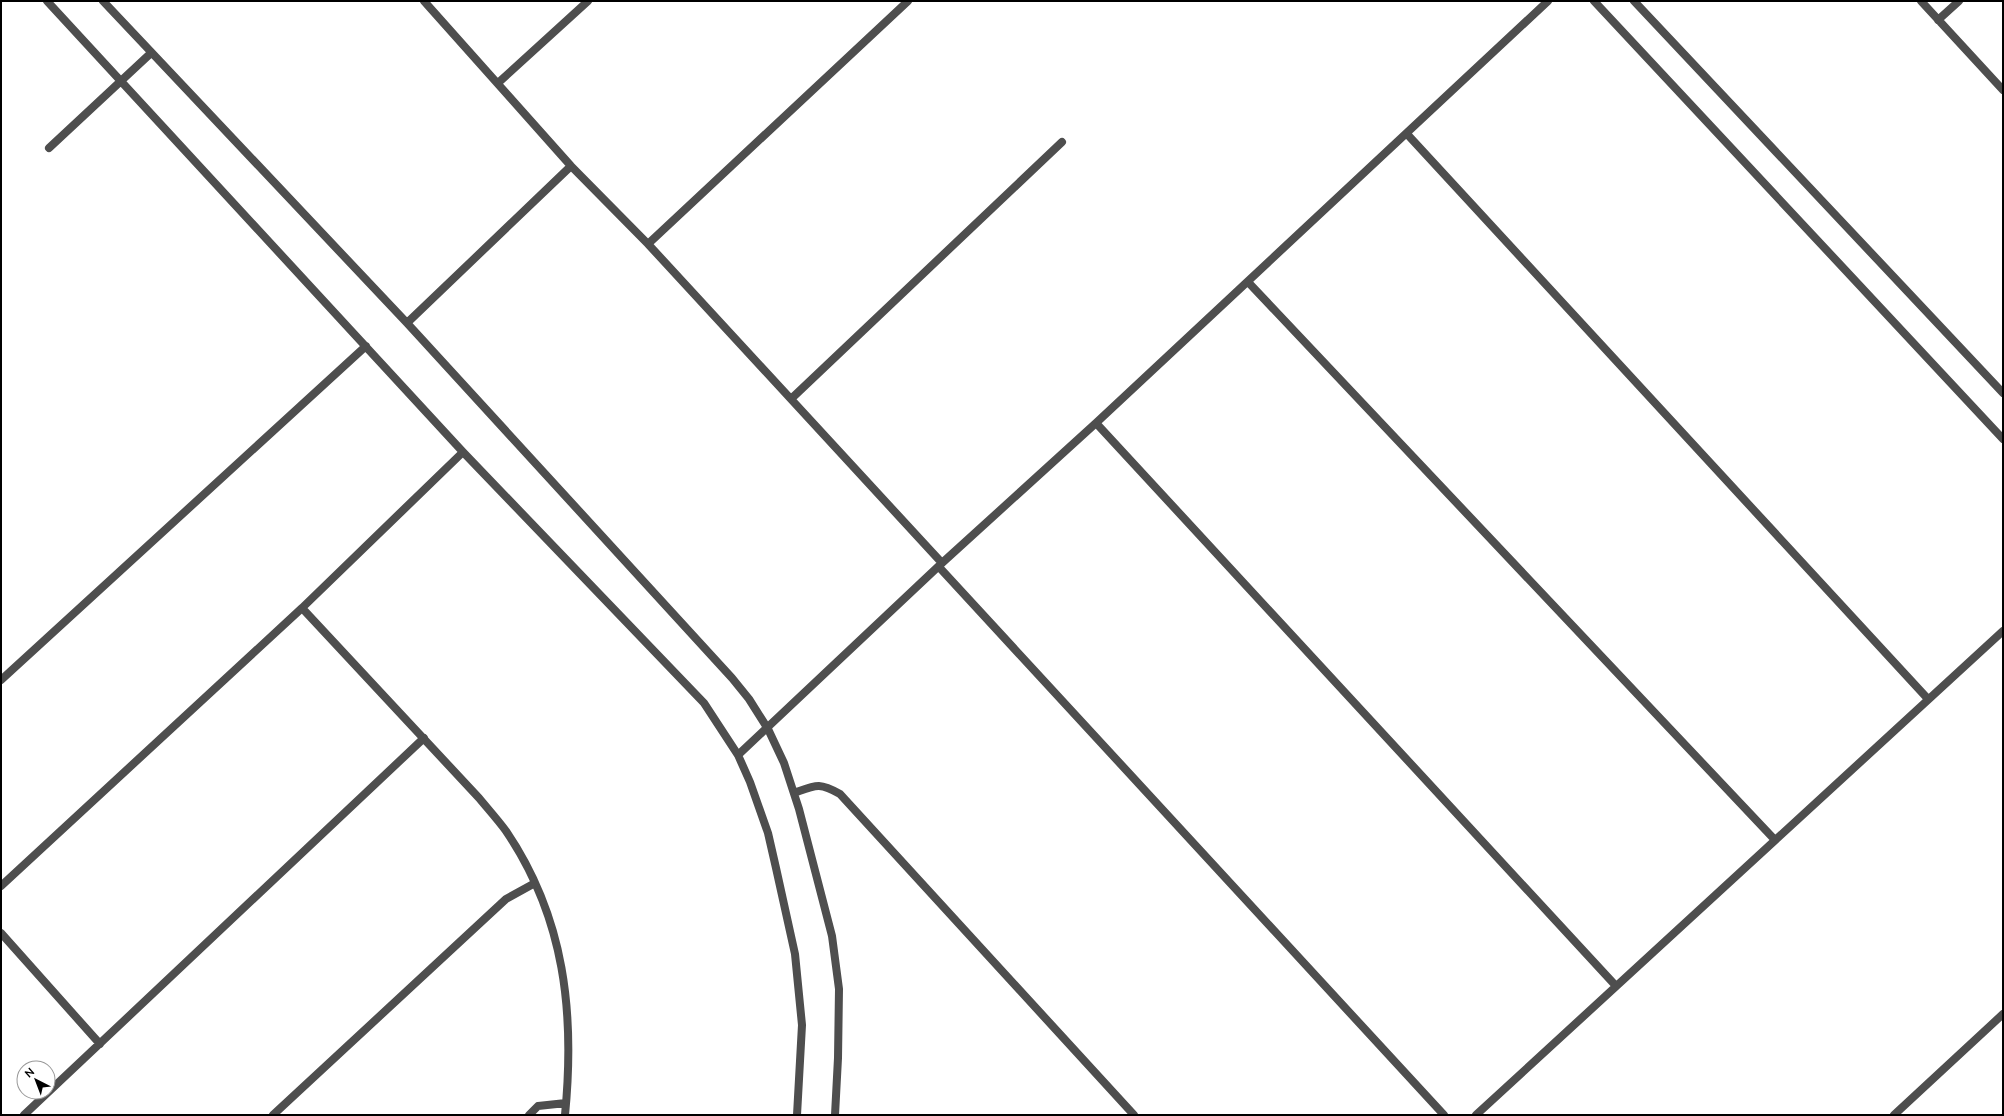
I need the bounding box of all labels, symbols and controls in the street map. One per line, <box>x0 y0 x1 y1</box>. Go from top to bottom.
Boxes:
north arrow <box>16 1060 56 1100</box>
text: N <box>22 1065 38 1081</box>

